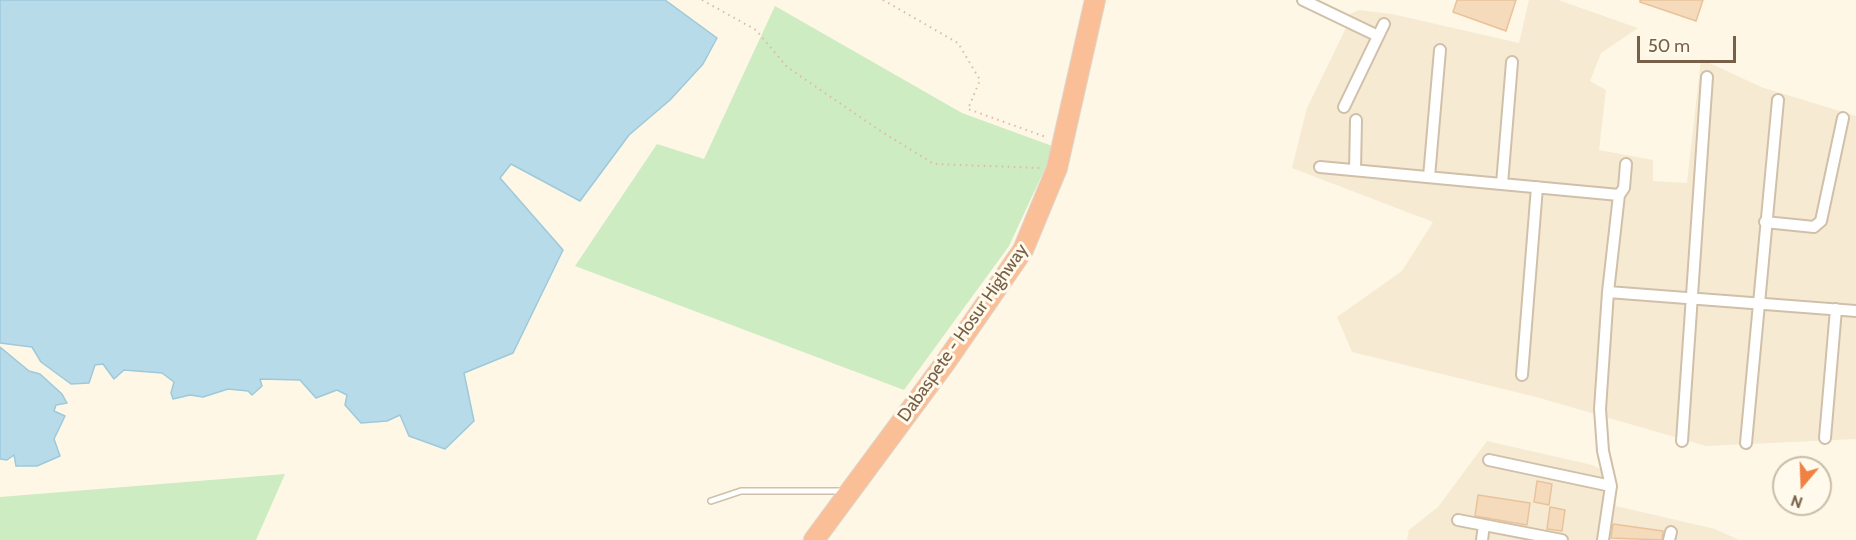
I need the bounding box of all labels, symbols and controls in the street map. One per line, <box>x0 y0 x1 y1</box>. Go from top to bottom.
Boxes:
scale bar <box>1640 24 1739 62</box>
text: 50 m <box>1648 35 1690 57</box>
street label: Dabaspete - Hosur Highway <box>893 240 1033 426</box>
north arrow <box>1772 456 1832 516</box>
text: N <box>1788 491 1805 512</box>

